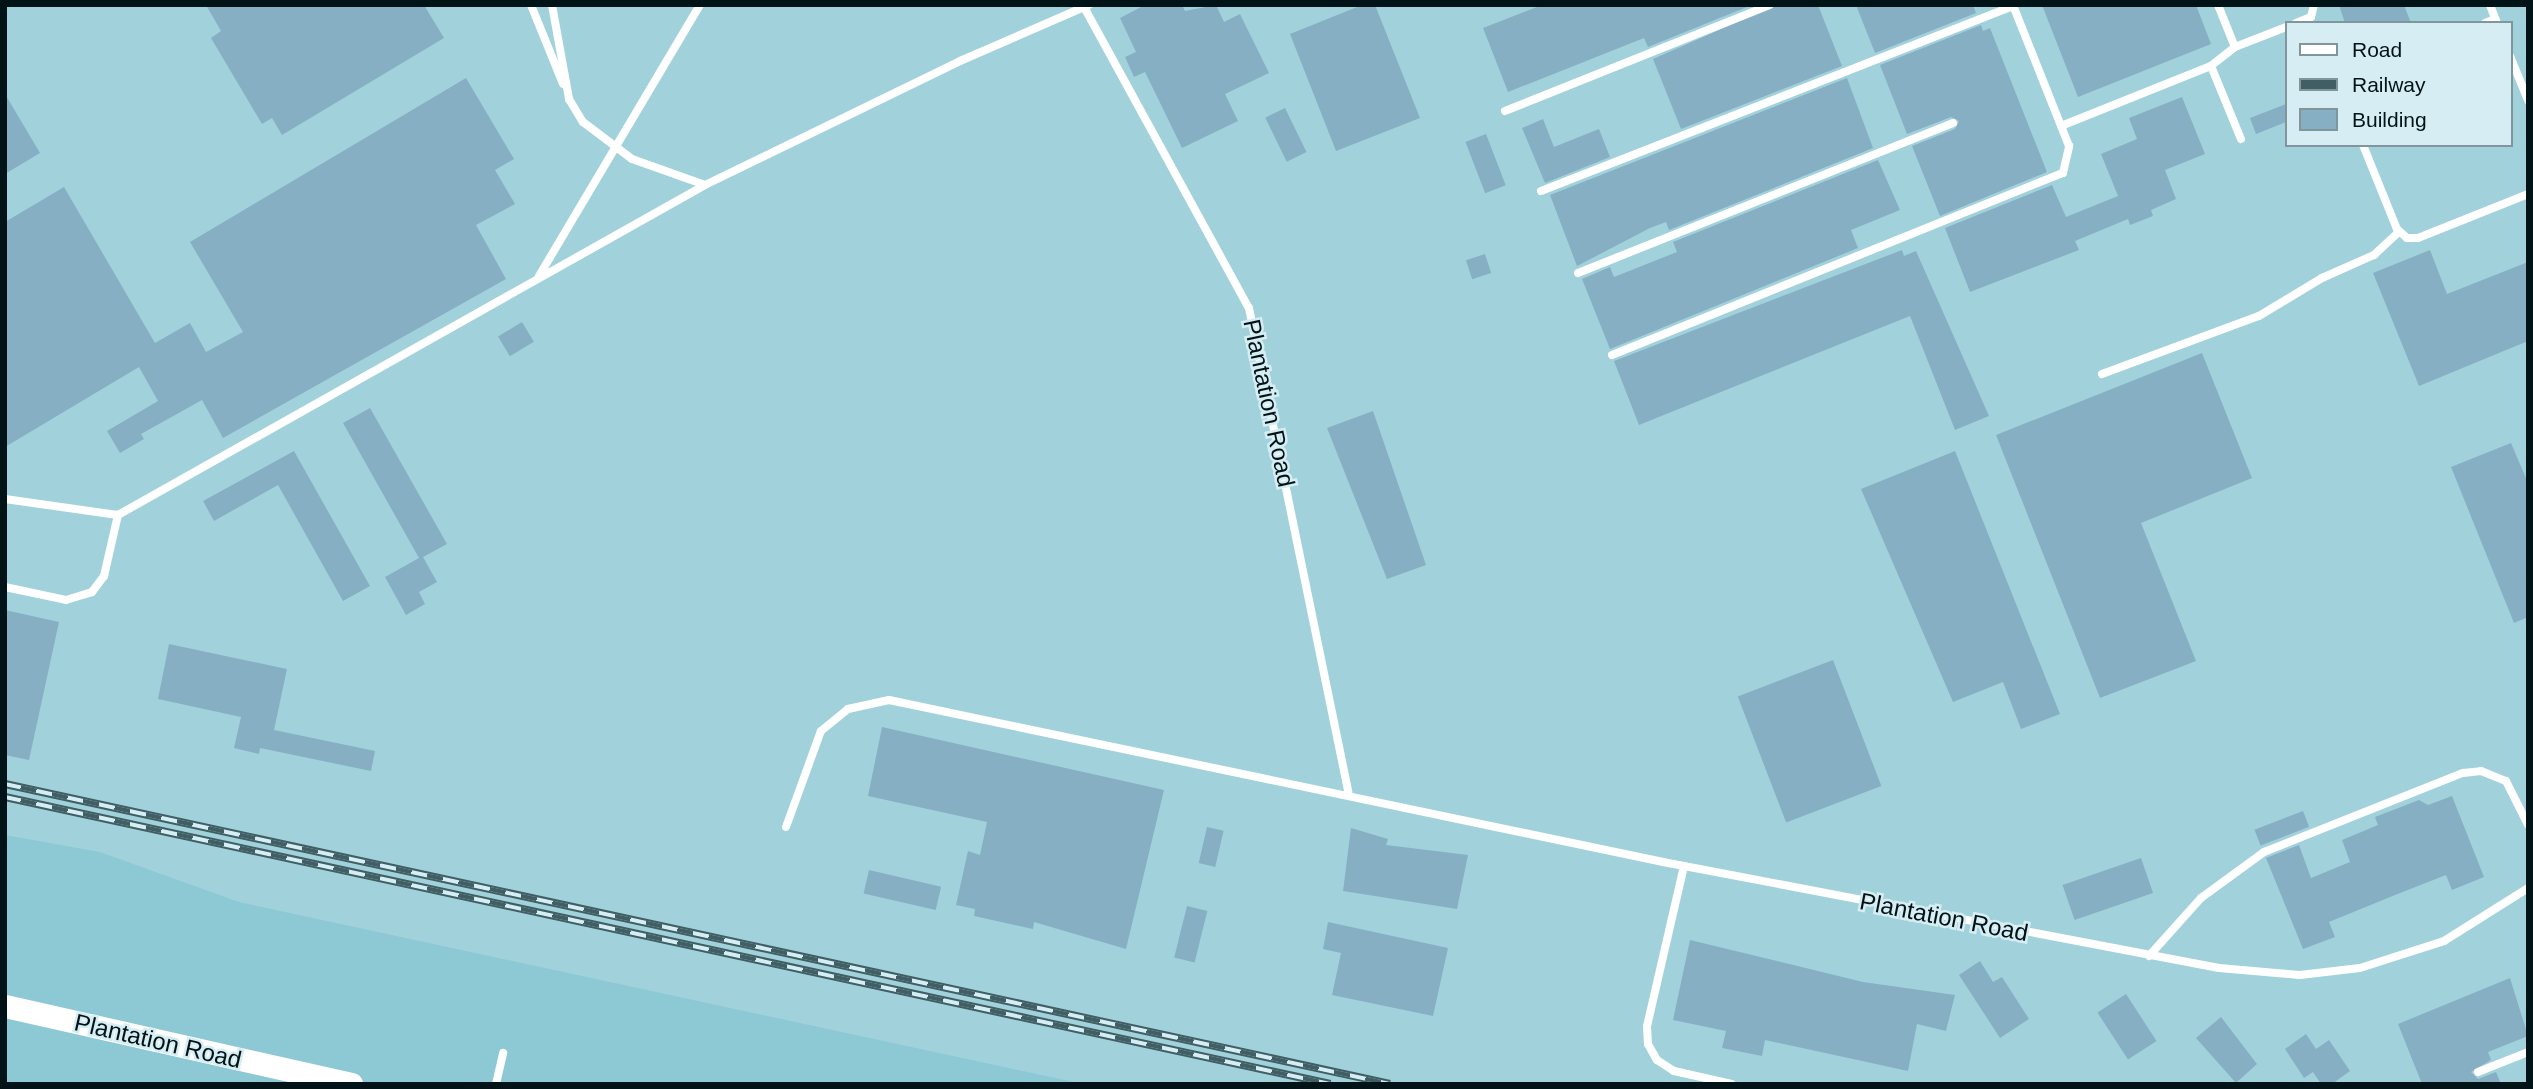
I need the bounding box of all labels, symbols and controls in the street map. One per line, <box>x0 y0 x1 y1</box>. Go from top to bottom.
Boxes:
legend <box>2284 21 2512 147</box>
text: Road <box>2352 38 2402 61</box>
text: Railway <box>2352 73 2426 96</box>
text: Building <box>2352 108 2427 131</box>
street label: Plantation Road <box>1237 316 1301 490</box>
street label: Plantation Road <box>1857 887 2031 947</box>
street label: Plantation Road <box>72 1008 244 1074</box>

